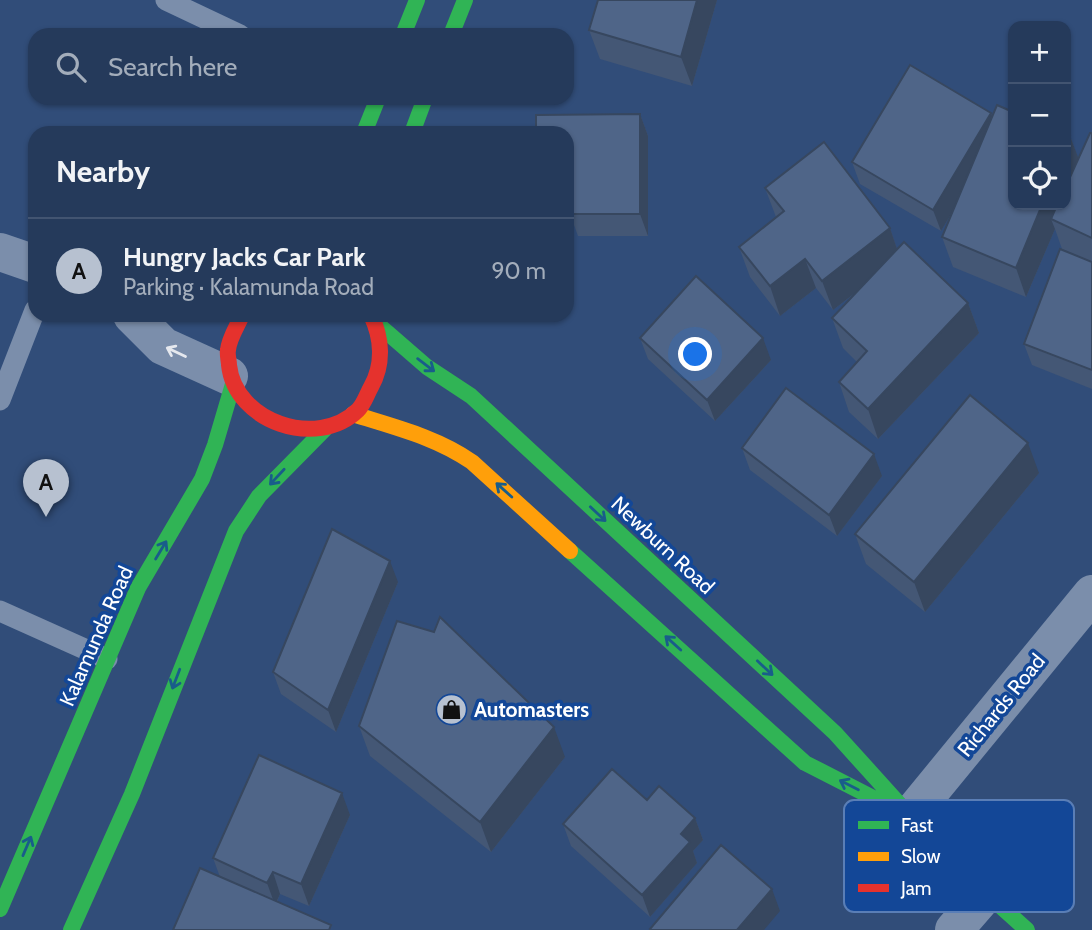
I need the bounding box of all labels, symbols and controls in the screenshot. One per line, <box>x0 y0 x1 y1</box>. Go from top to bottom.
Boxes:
map controls <box>1008 21 1071 210</box>
button: + <box>1008 21 1071 84</box>
search box <box>28 28 574 105</box>
icon: search <box>52 48 90 86</box>
text: Search here <box>108 51 237 83</box>
button: − <box>1008 84 1071 147</box>
button: locate <box>1008 147 1071 210</box>
text: Nearby <box>56 153 150 190</box>
text: Hungry Jacks Car Park <box>123 241 366 273</box>
text: A <box>72 257 86 285</box>
text: 90 m <box>492 257 546 285</box>
text: Parking · Kalamunda Road <box>123 273 374 301</box>
your location <box>678 337 712 371</box>
one-way arrow <box>166 345 187 358</box>
one-way arrow <box>416 358 434 373</box>
pin: A <box>23 459 69 517</box>
one-way arrow <box>268 468 285 485</box>
one-way arrow <box>496 482 513 499</box>
street label: Newburn Road <box>606 491 720 599</box>
one-way arrow <box>589 505 606 522</box>
one-way arrow <box>154 540 168 560</box>
street label: Kalamunda Road <box>54 562 138 710</box>
one-way arrow <box>664 635 682 651</box>
street label: Richards Road <box>952 649 1050 761</box>
one-way arrow <box>756 660 774 676</box>
one-way arrow <box>169 668 182 690</box>
shop icon: Automasters <box>434 692 468 726</box>
place label: Automasters <box>474 697 589 722</box>
one-way arrow <box>839 778 860 791</box>
legend <box>844 800 1074 912</box>
text: Fast <box>901 814 934 837</box>
one-way arrow <box>21 836 34 857</box>
text: Slow <box>901 845 941 868</box>
text: Jam <box>900 877 931 900</box>

